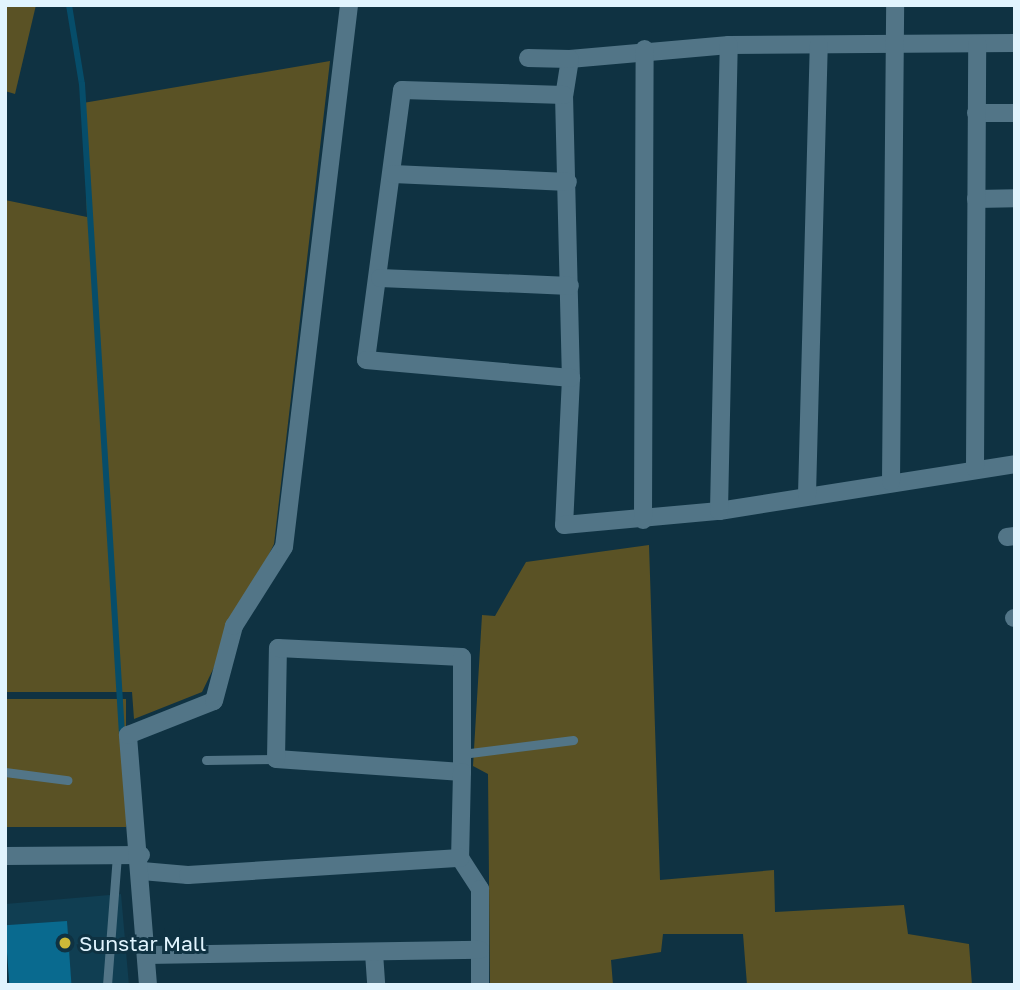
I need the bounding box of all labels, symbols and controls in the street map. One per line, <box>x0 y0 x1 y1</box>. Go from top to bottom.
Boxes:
place label: Sunstar Mall <box>79 930 206 956</box>
marker: Sunstar Mall <box>57 935 73 951</box>

